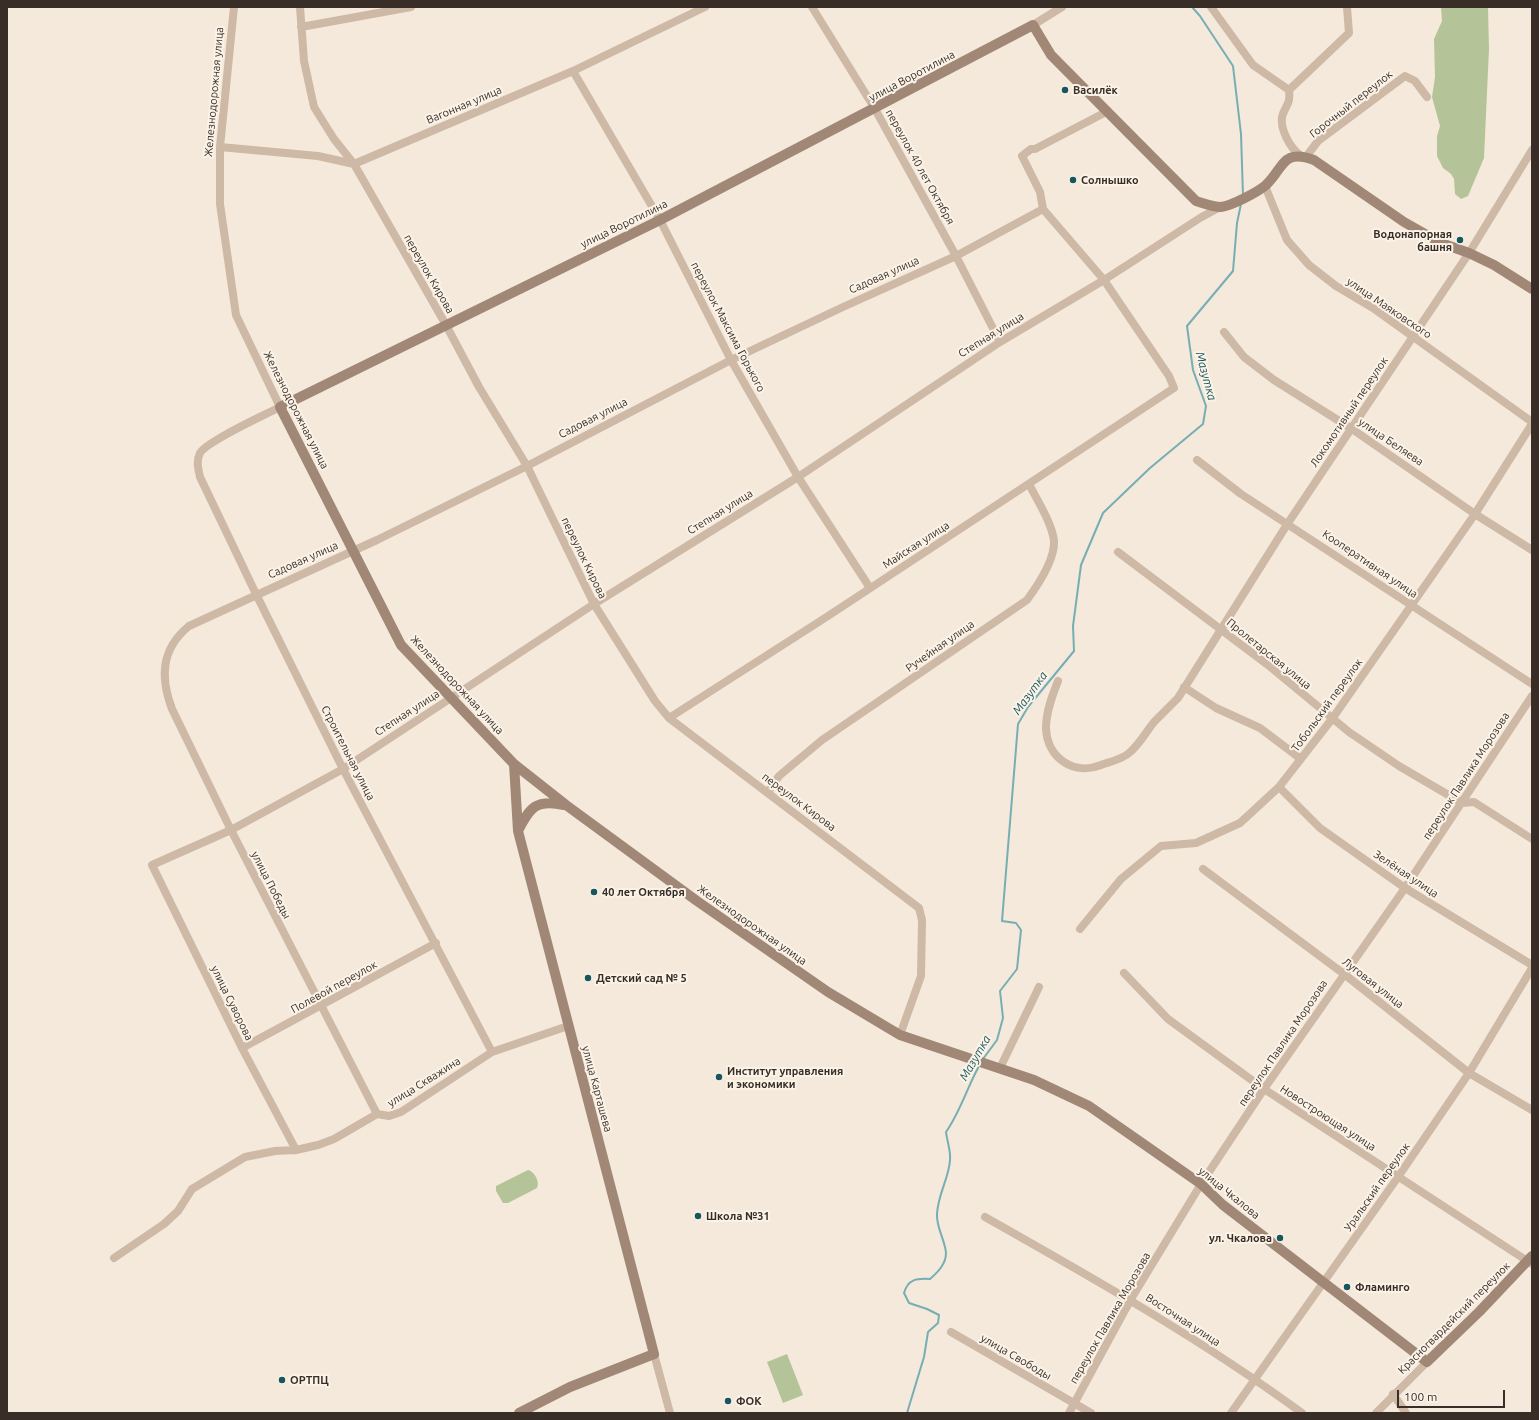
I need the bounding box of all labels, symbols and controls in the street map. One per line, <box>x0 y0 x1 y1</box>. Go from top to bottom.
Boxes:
street label: Железнодорожная улица <box>202 26 226 158</box>
street label: улица Воротилина <box>867 48 957 104</box>
street label: Горочный переулок <box>1307 68 1395 140</box>
street label: Вагонная улица <box>424 83 504 127</box>
place label: Василёк <box>1073 83 1118 97</box>
marker: Василёк <box>1060 85 1070 95</box>
street label: переулок 40 лет Октября <box>883 107 957 227</box>
place label: Солнышко <box>1081 173 1139 187</box>
marker: Солнышко <box>1068 175 1078 185</box>
street label: улица Воротилина <box>578 197 670 251</box>
place label: Водонапорная башня <box>1373 227 1452 253</box>
street label: переулок Кирова <box>401 232 457 316</box>
marker: Водонапорная башня <box>1455 235 1465 245</box>
street label: Садовая улица <box>847 254 921 296</box>
street label: переулок Максима Горького <box>688 260 768 394</box>
street label: улица Маяковского <box>1344 275 1434 341</box>
street label: Степная улица <box>956 310 1026 360</box>
street label: Железнодорожная улица <box>261 349 331 471</box>
water label: Мазутка <box>1193 350 1219 402</box>
street label: Локомотивный переулок <box>1307 354 1391 470</box>
street label: Садовая улица <box>556 395 630 441</box>
street label: улица Беляева <box>1356 415 1426 469</box>
street label: Степная улица <box>685 487 755 537</box>
street label: переулок Кирова <box>559 515 609 601</box>
street label: Майская улица <box>880 519 952 571</box>
street label: Кооперативная улица <box>1320 527 1420 601</box>
street label: Садовая улица <box>266 539 340 581</box>
street label: Пролетарская улица <box>1224 616 1314 692</box>
street label: Ручейная улица <box>903 617 977 675</box>
street label: Железнодорожная улица <box>408 633 506 737</box>
street label: Тобольский переулок <box>1289 656 1365 754</box>
water label: Мазутка <box>1010 669 1050 717</box>
street label: Степная улица <box>372 687 442 739</box>
street label: Строительная улица <box>318 703 378 803</box>
street label: переулок Павлика Морозова <box>1420 710 1512 842</box>
street label: переулок Кирова <box>760 770 838 834</box>
street label: Зелёная улица <box>1371 847 1441 901</box>
street label: улица Победы <box>248 849 294 921</box>
street label: Железнодорожная улица <box>695 882 809 968</box>
place label: 40 лет Октября <box>602 885 685 899</box>
marker: 40 лет Октября <box>589 887 599 897</box>
street label: Луговая улица <box>1340 955 1406 1011</box>
street label: Полевой переулок <box>289 958 379 1016</box>
street label: улица Суворова <box>208 963 256 1043</box>
place label: Детский сад № 5 <box>596 971 687 985</box>
marker: Детский сад № 5 <box>583 973 593 983</box>
street label: переулок Павлика Морозова <box>1236 977 1330 1109</box>
water label: Мазутка <box>956 1033 994 1083</box>
street label: улица Карташева <box>579 1044 615 1134</box>
street label: улица Скважина <box>385 1054 463 1110</box>
place label: Институт управления и экономики <box>727 1064 843 1090</box>
marker: Институт управления и экономики <box>714 1072 724 1082</box>
street label: Новостроющая улица <box>1278 1082 1378 1154</box>
street label: Уральский переулок <box>1341 1140 1413 1234</box>
street label: улица Чкалова <box>1196 1164 1262 1222</box>
place label: Школа №31 <box>706 1209 770 1223</box>
marker: Школа №31 <box>693 1211 703 1221</box>
place label: ул. Чкалова <box>1209 1231 1272 1245</box>
marker: ул. Чкалова <box>1275 1233 1285 1243</box>
street label: переулок Павлика Морозова <box>1067 1250 1153 1386</box>
street label: Красногвардейский переулок <box>1395 1259 1513 1377</box>
place label: Фламинго <box>1355 1280 1410 1294</box>
marker: Фламинго <box>1342 1282 1352 1292</box>
street label: Восточная улица <box>1143 1291 1223 1349</box>
street label: улица Свободы <box>978 1331 1054 1383</box>
place label: ОРТПЦ <box>290 1373 329 1387</box>
marker: ОРТПЦ <box>277 1375 287 1385</box>
scale bar <box>1399 1382 1507 1408</box>
text: 100 m <box>1404 1390 1437 1403</box>
place label: ФОК <box>736 1394 762 1408</box>
marker: ФОК <box>723 1396 733 1406</box>

